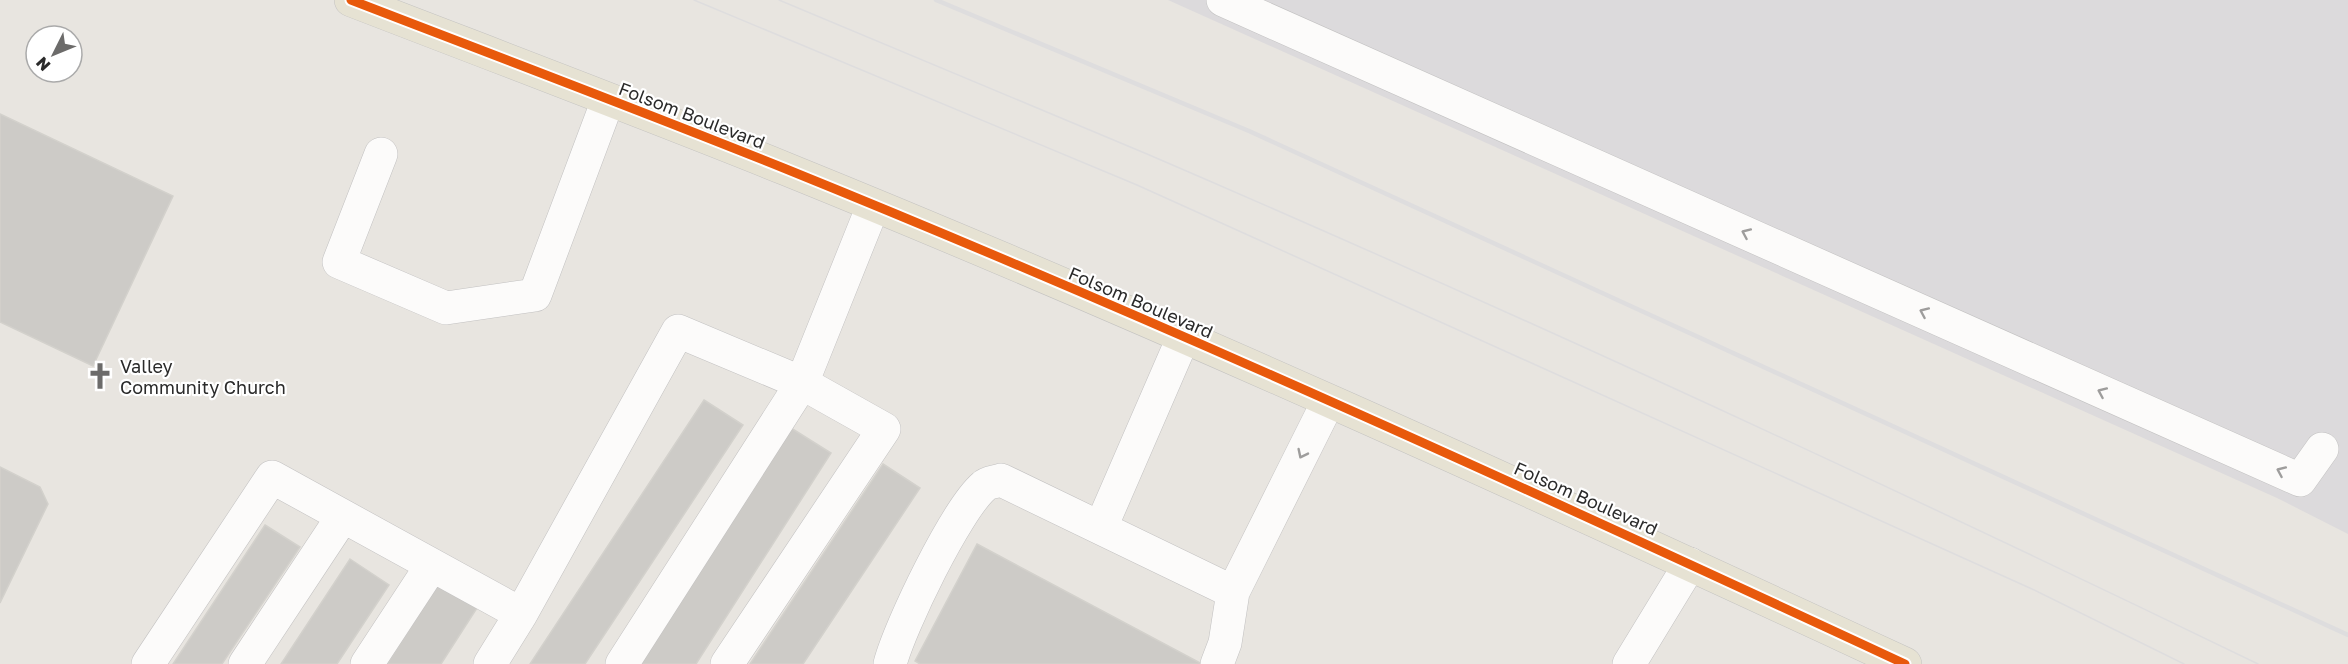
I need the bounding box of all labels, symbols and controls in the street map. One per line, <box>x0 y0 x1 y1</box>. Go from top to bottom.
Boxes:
north arrow <box>24 24 84 84</box>
text: N <box>32 53 54 76</box>
street label: Folsom Boulevard <box>616 77 768 153</box>
one-way arrow <box>1742 228 1753 240</box>
street label: Folsom Boulevard <box>1065 262 1217 342</box>
one-way arrow <box>1920 308 1931 320</box>
place label: Valley Community Church <box>120 355 286 398</box>
church icon: Valley Community Church <box>85 361 115 391</box>
one-way arrow <box>2098 387 2109 399</box>
one-way arrow <box>1298 448 1309 459</box>
street label: Folsom Boulevard <box>1511 456 1661 540</box>
one-way arrow <box>2276 466 2287 478</box>

